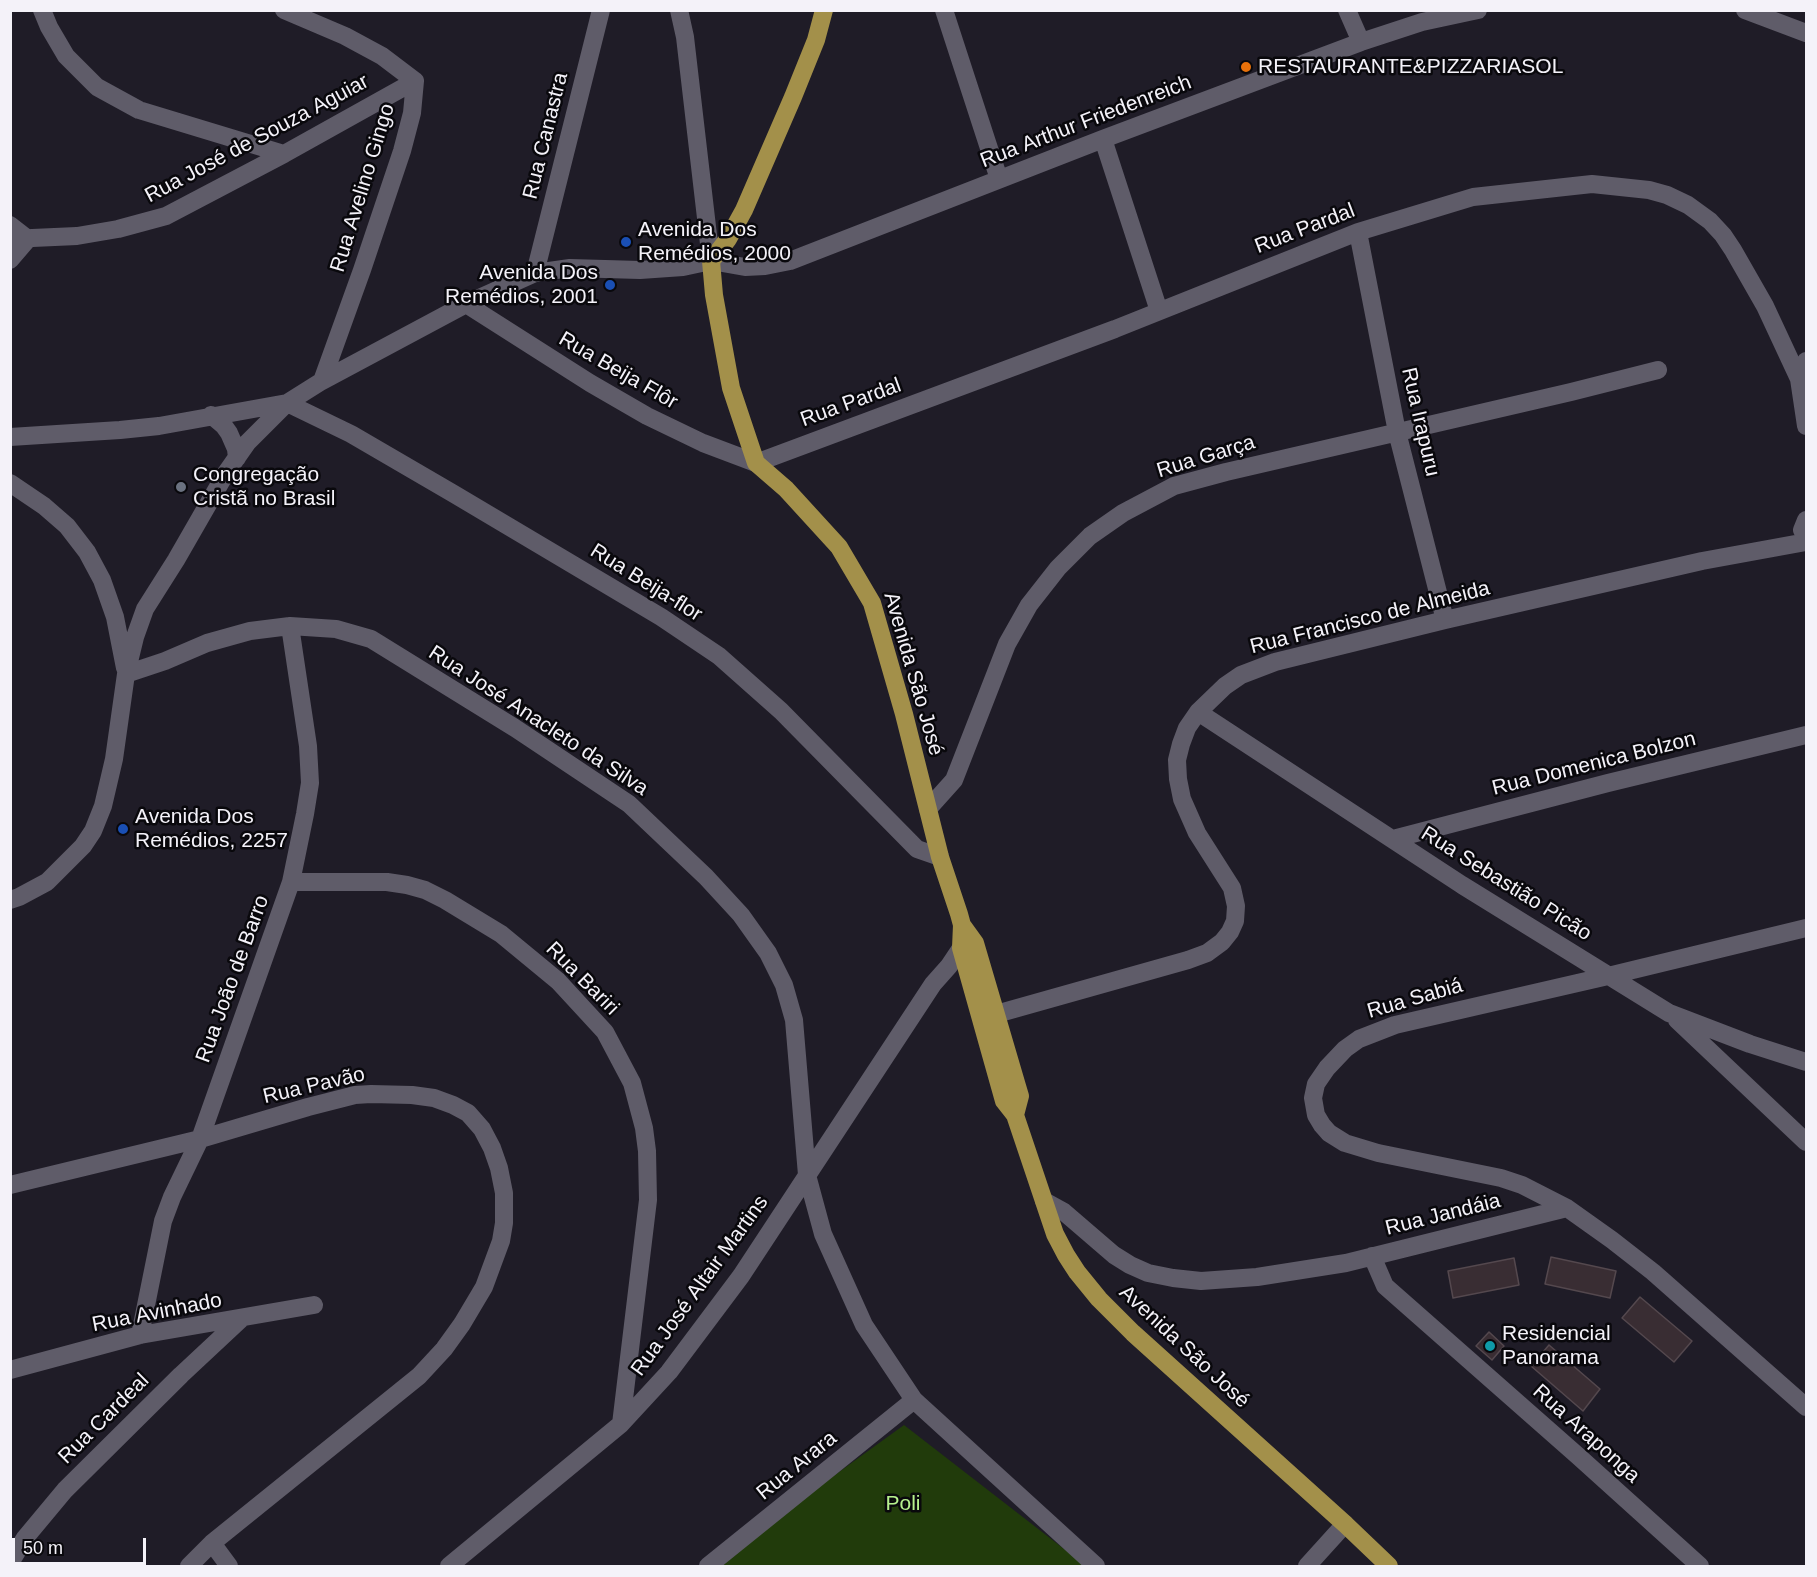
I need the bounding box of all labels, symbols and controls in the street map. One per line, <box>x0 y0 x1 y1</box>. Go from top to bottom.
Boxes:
place label: RESTAURANTE&PIZZARIASOL <box>1258 54 1563 80</box>
marker: RESTAURANTE&PIZZARIASOL <box>1239 60 1253 74</box>
street label: Rua José de Souza Aguiar <box>141 69 373 209</box>
street label: Rua Canastra <box>518 70 574 202</box>
street label: Rua Arthur Friedenreich <box>977 70 1195 174</box>
street label: Rua Avelino Gingo <box>325 101 401 275</box>
street label: Rua Pardal <box>1251 198 1359 260</box>
place label: Avenida Dos Remédios, 2000 <box>638 217 791 267</box>
marker: Avenida Dos Remédios, 2000 <box>619 235 633 249</box>
place label: Avenida Dos Remédios, 2001 <box>445 260 598 310</box>
marker: Avenida Dos Remédios, 2001 <box>603 278 617 292</box>
street label: Rua Beija Flôr <box>554 327 682 415</box>
street label: Rua Irapuru <box>1395 365 1445 479</box>
street label: Rua Pardal <box>797 373 905 433</box>
street label: Rua Garça <box>1154 430 1258 484</box>
place label: Congregação Cristã no Brasil <box>193 462 335 512</box>
marker: Congregação Cristã no Brasil <box>174 480 188 494</box>
street label: Rua Beija-flor <box>585 539 707 627</box>
street label: Rua Francisco de Almeida <box>1247 576 1493 660</box>
street label: Avenida São José <box>878 589 948 759</box>
street label: Rua José Anacleto da Silva <box>423 640 653 802</box>
street label: Rua Domenica Bolzon <box>1490 727 1698 801</box>
place label: Avenida Dos Remédios, 2257 <box>135 804 288 854</box>
street label: Rua Sebastião Picão <box>1416 821 1596 947</box>
marker: Avenida Dos Remédios, 2257 <box>116 822 130 836</box>
street label: Rua João de Barro <box>191 892 275 1066</box>
street label: Rua Bariri <box>540 937 624 1021</box>
street label: Rua Sabiá <box>1364 973 1466 1025</box>
street label: Rua Pavão <box>261 1062 367 1110</box>
street label: Rua Jandáia <box>1383 1189 1503 1241</box>
street label: Rua José Altair Martins <box>626 1191 774 1381</box>
street label: Avenida São José <box>1114 1280 1254 1414</box>
street label: Rua Avinhado <box>90 1288 224 1338</box>
place label: Residencial Panorama <box>1502 1321 1611 1371</box>
marker: Residencial Panorama <box>1483 1339 1497 1353</box>
street label: Rua Cardeal <box>53 1368 155 1470</box>
street label: Rua Araponga <box>1527 1379 1645 1489</box>
street label: Rua Arara <box>752 1426 842 1506</box>
park label: Poli <box>885 1491 921 1517</box>
scale bar <box>15 1526 148 1564</box>
text: 50 m <box>23 1538 63 1558</box>

